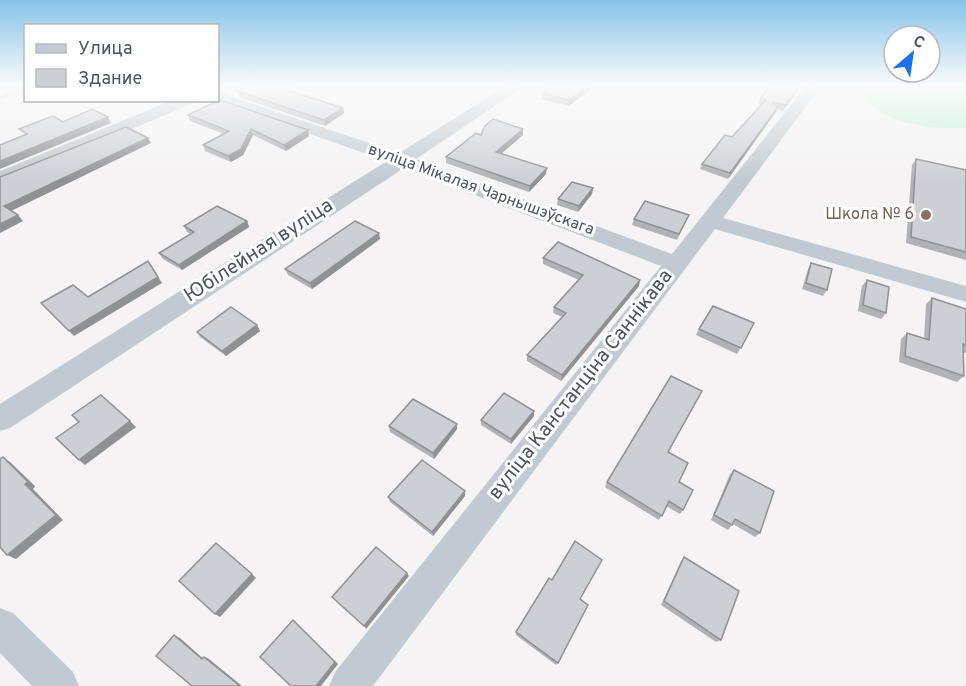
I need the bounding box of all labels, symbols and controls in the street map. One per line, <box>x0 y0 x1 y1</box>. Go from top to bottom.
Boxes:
legend <box>24 24 219 102</box>
north arrow <box>882 24 942 84</box>
text: С <box>909 31 928 54</box>
text: Улица <box>78 38 132 61</box>
text: Здание <box>78 68 142 91</box>
street label: вуліца Мікалая Чарнышэўскага <box>365 140 597 240</box>
street label: Юбілейная вуліца <box>180 193 338 309</box>
place label: Школа № 6 <box>825 205 914 225</box>
marker: Школа № 6 <box>919 208 933 222</box>
street label: вуліца Канстанціна Саннікава <box>483 265 679 505</box>

